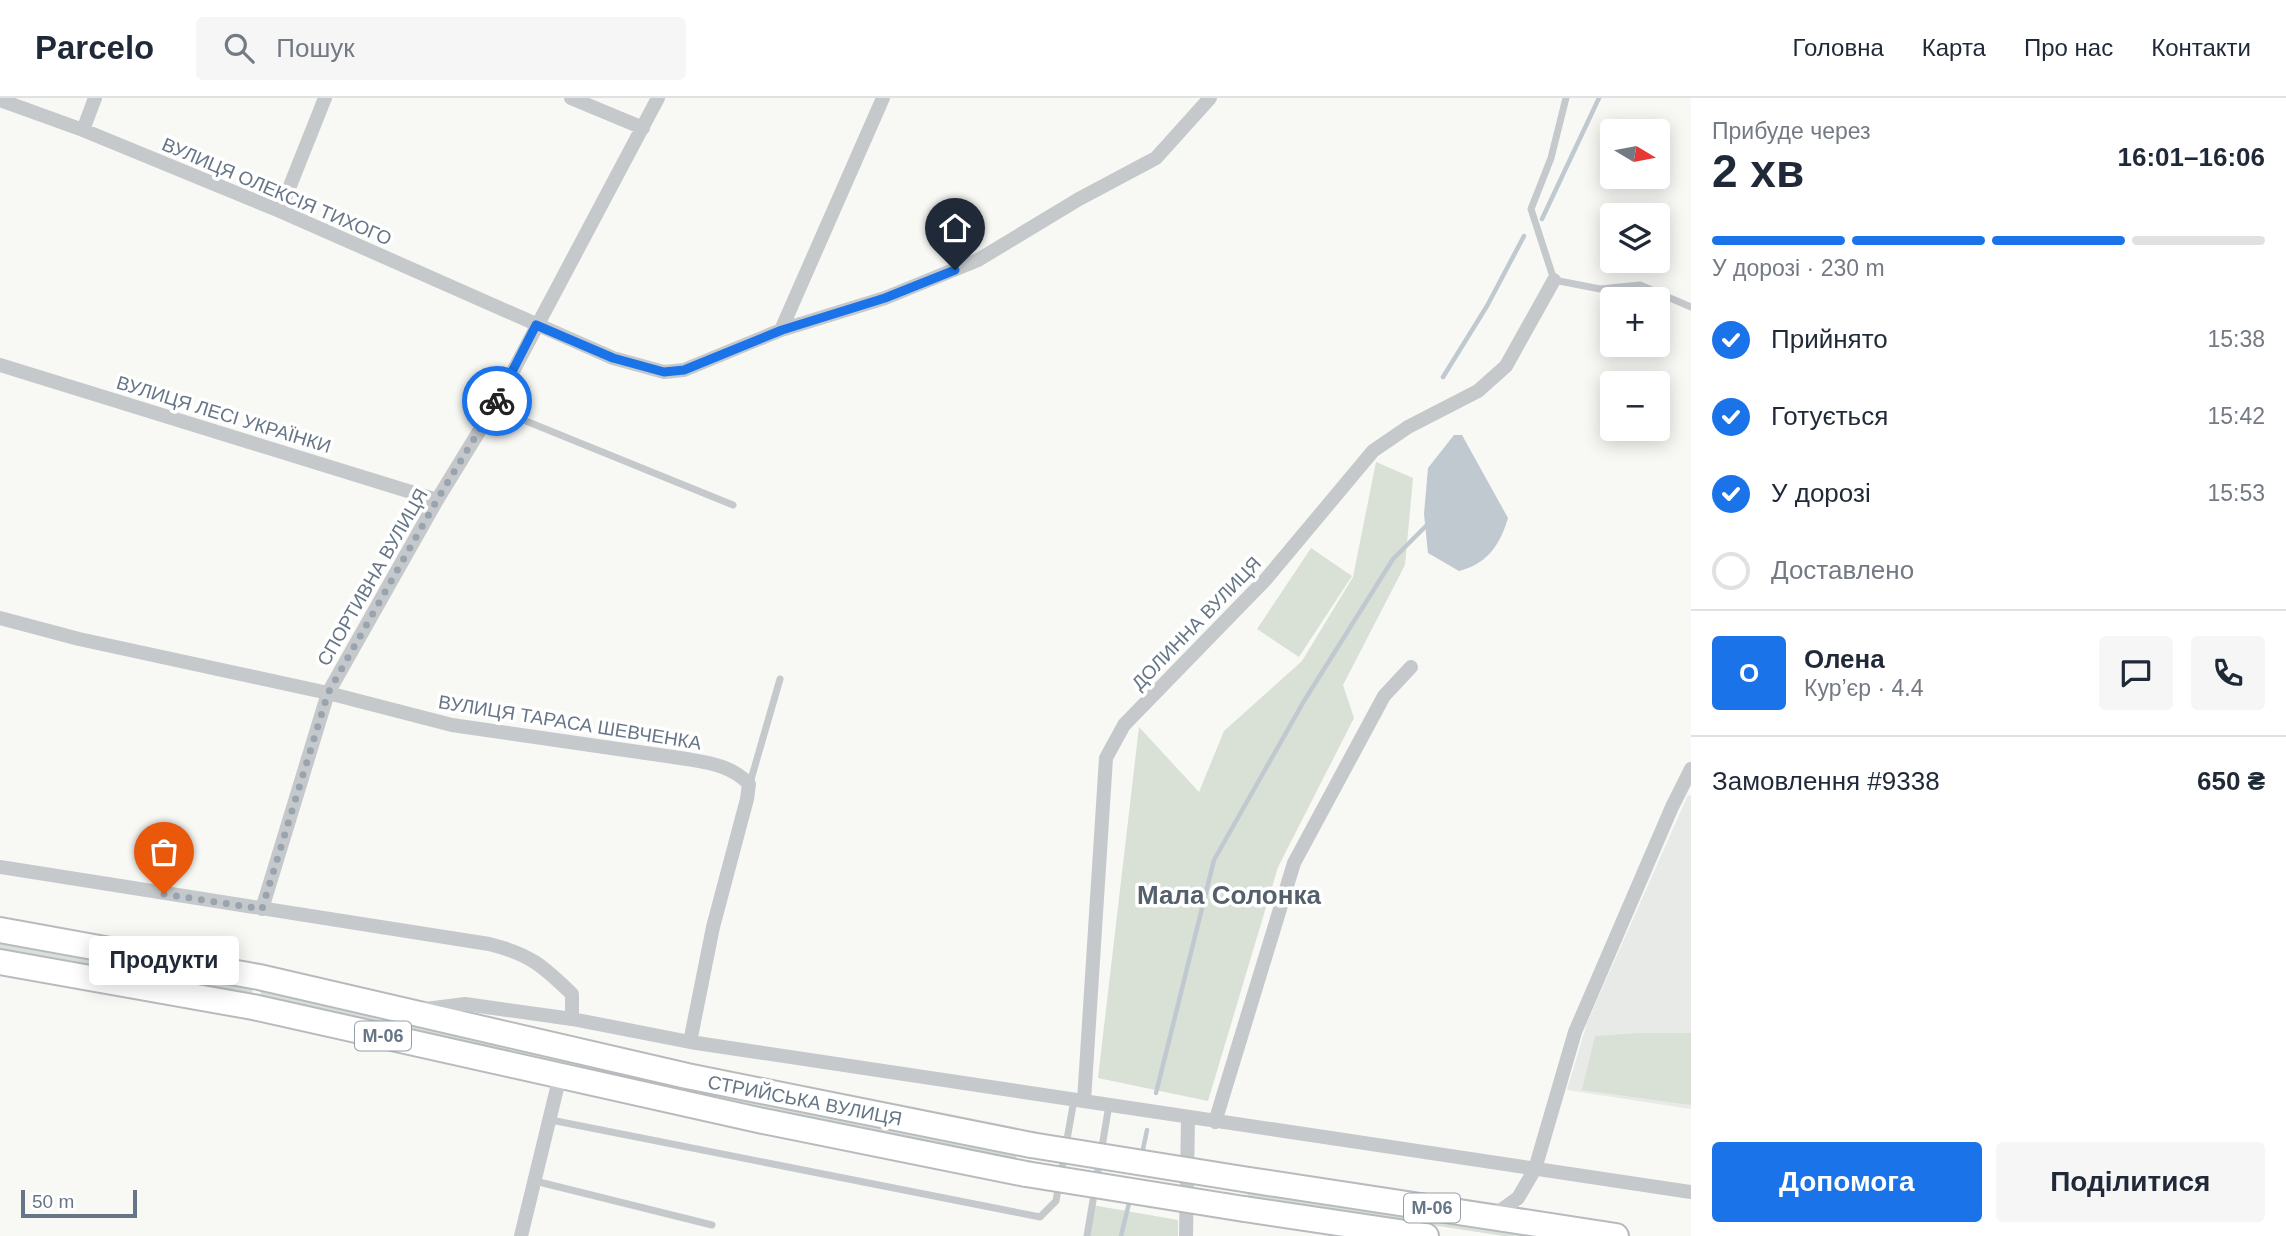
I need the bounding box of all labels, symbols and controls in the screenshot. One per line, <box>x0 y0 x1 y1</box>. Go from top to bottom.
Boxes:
search box <box>196 17 686 80</box>
text: Parcelo <box>35 29 154 66</box>
icon: search <box>220 29 258 67</box>
text: Пошук <box>276 33 355 63</box>
text: Головна <box>1793 34 1884 61</box>
text: Карта <box>1922 34 1986 61</box>
text: Про нас <box>2024 34 2113 61</box>
text: Контакти <box>2151 34 2251 61</box>
text: Прибуде через <box>1712 118 1871 144</box>
north arrow <box>1600 119 1670 189</box>
map controls <box>1600 119 1670 441</box>
street label: ВУЛИЦЯ ОЛЕКСІЯ ТИХОГО <box>159 133 395 249</box>
text: 16:01–16:06 <box>2118 142 2265 172</box>
text: 2 хв <box>1712 145 1804 197</box>
pin <box>925 198 985 270</box>
button: layers <box>1600 203 1670 273</box>
icon: home <box>936 209 974 247</box>
text: У дорозі · 230 m <box>1712 255 1885 281</box>
button: + <box>1600 287 1670 357</box>
icon: check <box>1712 321 1750 359</box>
text: Прийнято <box>1771 324 1888 354</box>
text: 15:38 <box>2207 326 2265 352</box>
courier <box>462 366 532 436</box>
button: − <box>1600 371 1670 441</box>
street label: ВУЛИЦЯ ЛЕСІ УКРАЇНКИ <box>114 372 334 457</box>
icon: bike <box>478 382 516 420</box>
icon: check <box>1712 398 1750 436</box>
text: Готується <box>1771 401 1888 431</box>
text: 15:42 <box>2207 403 2265 429</box>
icon: check <box>1712 475 1750 513</box>
text: У дорозі <box>1771 478 1871 508</box>
text: 15:53 <box>2207 480 2265 506</box>
street label: СПОРТИВНА ВУЛИЦЯ <box>313 485 432 670</box>
street label: ДОЛИННА ВУЛИЦЯ <box>1128 553 1265 694</box>
text: Доставлено <box>1771 555 1914 585</box>
button: chat <box>2099 636 2173 710</box>
button: phone <box>2191 636 2265 710</box>
text: Олена <box>1804 644 1885 674</box>
text: О <box>1739 658 1759 688</box>
text: Кур’єр · 4.4 <box>1804 675 1923 701</box>
street label: ВУЛИЦЯ ТАРАСА ШЕВЧЕНКА <box>437 691 703 754</box>
text: Замовлення #9338 <box>1712 766 1940 796</box>
text: 650 ₴ <box>2197 766 2265 796</box>
pin <box>134 822 194 894</box>
icon: bag <box>145 833 183 871</box>
district label: Мала Солонка <box>1137 880 1321 910</box>
callout: Продукти <box>89 936 239 985</box>
text: Продукти <box>110 947 218 973</box>
road number: М-06 <box>355 1021 411 1051</box>
street label: СТРИЙСЬКА ВУЛИЦЯ <box>706 1071 904 1130</box>
button: Допомога <box>1712 1142 1982 1222</box>
button: Поділитися <box>1996 1142 2265 1222</box>
scale bar <box>21 1187 136 1219</box>
text: 50 m <box>32 1191 74 1212</box>
road number: М-06 <box>1404 1194 1460 1223</box>

